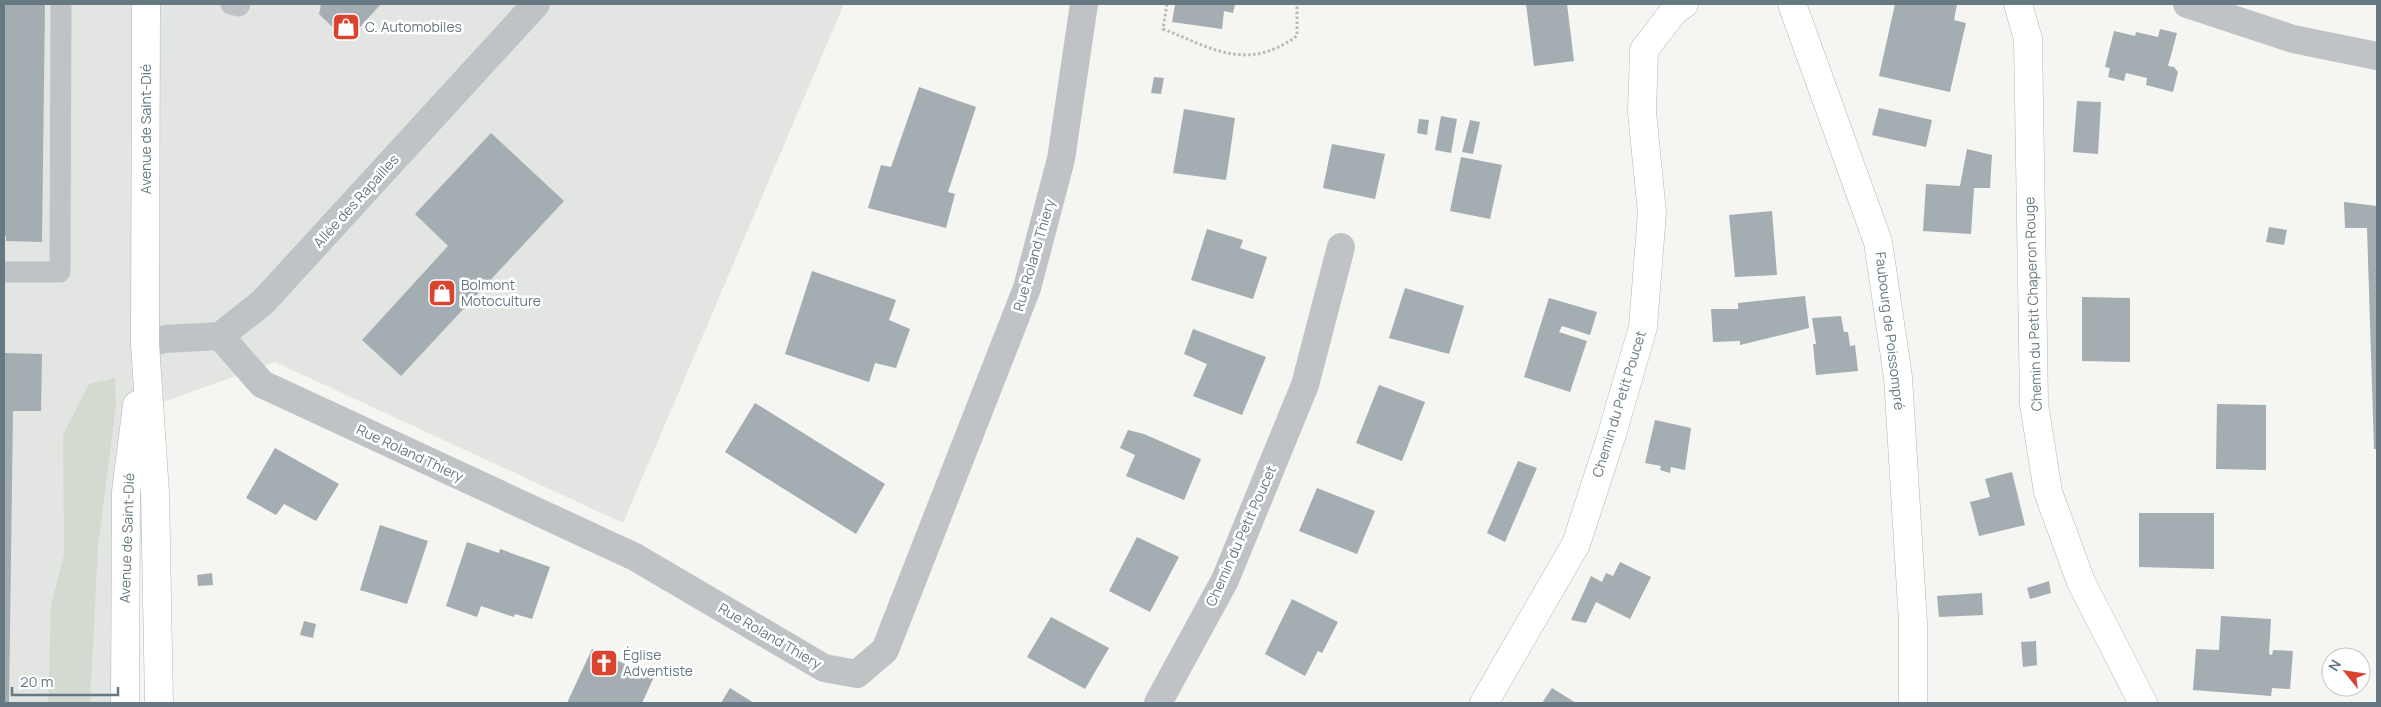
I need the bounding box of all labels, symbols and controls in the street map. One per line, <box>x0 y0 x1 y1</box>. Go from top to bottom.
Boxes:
shop icon: C. Automobiles <box>331 12 361 42</box>
place label: C. Automobiles <box>365 17 462 36</box>
street label: Avenue de Saint-Dié <box>136 64 155 194</box>
street label: Allée des Rapailles <box>309 150 403 251</box>
street label: Rue Roland Thiery <box>1008 196 1059 313</box>
street label: Chemin du Petit Chaperon Rouge <box>2019 196 2046 412</box>
street label: Faubourg de Poissompré <box>1871 251 1910 411</box>
place label: Bolmont Motoculture <box>461 275 541 310</box>
shop icon: Bolmont Motoculture <box>427 278 457 308</box>
street label: Chemin du Petit Poucet <box>1587 328 1650 479</box>
street label: Rue Roland Thiery <box>354 419 467 486</box>
street label: Chemin du Petit Poucet <box>1201 462 1280 609</box>
street label: Avenue de Saint-Dié <box>115 473 138 603</box>
street label: Rue Roland Thiery <box>715 598 826 673</box>
place label: Église Adventiste <box>623 645 693 680</box>
north arrow <box>2321 647 2371 697</box>
church icon: Église Adventiste <box>589 648 619 678</box>
text: N <box>2324 656 2345 674</box>
scale bar <box>12 664 119 696</box>
text: 20 m <box>20 671 53 692</box>

